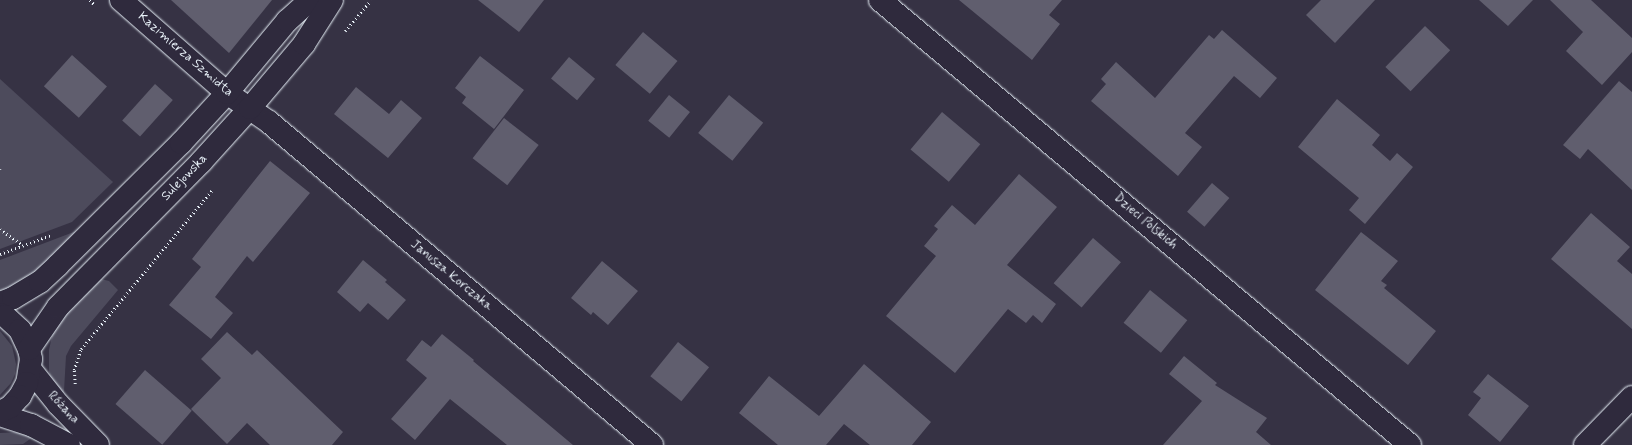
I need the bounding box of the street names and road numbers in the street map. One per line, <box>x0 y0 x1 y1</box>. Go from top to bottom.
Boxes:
street label: Kazimierza Szmidta <box>135 10 235 100</box>
street label: Sulejowska <box>159 151 211 205</box>
street label: Dzieci Polskich <box>1110 191 1180 253</box>
street label: Janusza Korczaka <box>407 237 495 315</box>
street label: Różana <box>44 388 82 428</box>

